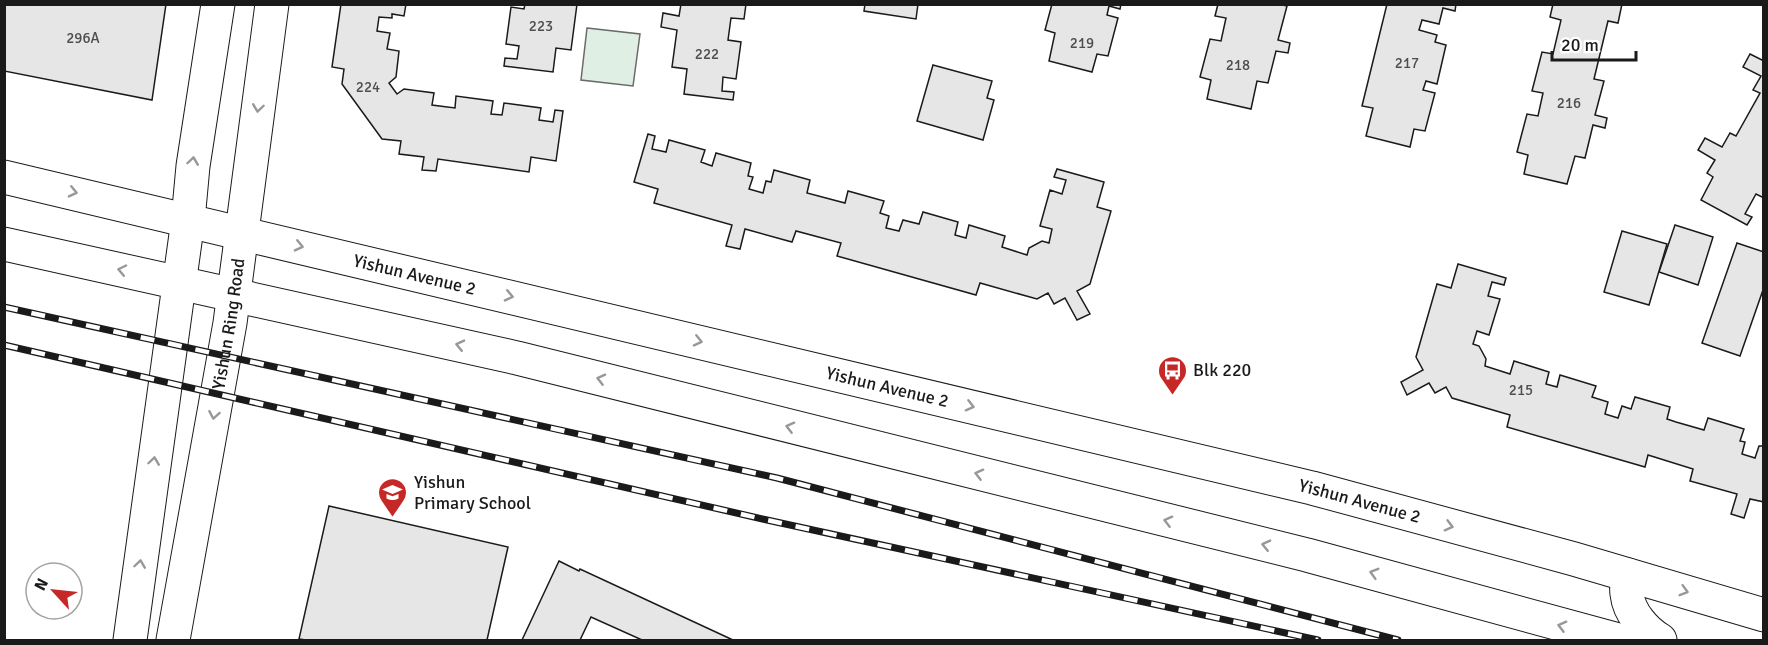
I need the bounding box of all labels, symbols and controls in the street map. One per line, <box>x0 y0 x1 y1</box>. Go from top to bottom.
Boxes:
house number: 223 <box>529 17 553 35</box>
scale bar <box>1552 24 1636 62</box>
house number: 296A <box>66 29 100 47</box>
house number: 219 <box>1070 34 1094 52</box>
text: 20 m <box>1561 34 1599 56</box>
house number: 222 <box>695 45 719 63</box>
house number: 217 <box>1395 54 1419 72</box>
house number: 218 <box>1226 56 1250 74</box>
house number: 224 <box>356 78 380 96</box>
house number: 216 <box>1557 94 1581 112</box>
one-way arrow <box>252 103 264 112</box>
one-way arrow <box>187 157 199 166</box>
one-way arrow <box>67 185 77 198</box>
one-way arrow <box>293 238 303 251</box>
street label: Yishun Avenue 2 <box>351 249 478 300</box>
street label: Yishun Ring Road <box>207 257 249 391</box>
one-way arrow <box>117 264 127 277</box>
one-way arrow <box>504 288 514 301</box>
one-way arrow <box>693 333 703 346</box>
one-way arrow <box>455 340 465 353</box>
bus stop icon: Blk 220 <box>1156 354 1188 396</box>
place label: Blk 220 <box>1193 359 1251 381</box>
street label: Yishun Avenue 2 <box>824 362 951 412</box>
one-way arrow <box>596 374 606 387</box>
house number: 215 <box>1509 381 1533 399</box>
one-way arrow <box>964 399 974 412</box>
one-way arrow <box>208 410 220 420</box>
one-way arrow <box>785 422 795 435</box>
one-way arrow <box>148 457 160 466</box>
one-way arrow <box>974 469 984 482</box>
place label: Yishun Primary School <box>414 471 531 514</box>
street label: Yishun Avenue 2 <box>1297 474 1423 528</box>
school or university icon: Yishun Primary School <box>377 476 409 518</box>
one-way arrow <box>1164 516 1174 529</box>
one-way arrow <box>1444 518 1454 531</box>
one-way arrow <box>1261 540 1271 553</box>
one-way arrow <box>134 560 146 569</box>
north arrow <box>24 561 84 621</box>
one-way arrow <box>1369 568 1379 581</box>
text: N <box>30 575 53 594</box>
one-way arrow <box>1678 584 1689 596</box>
one-way arrow <box>1557 621 1567 633</box>

